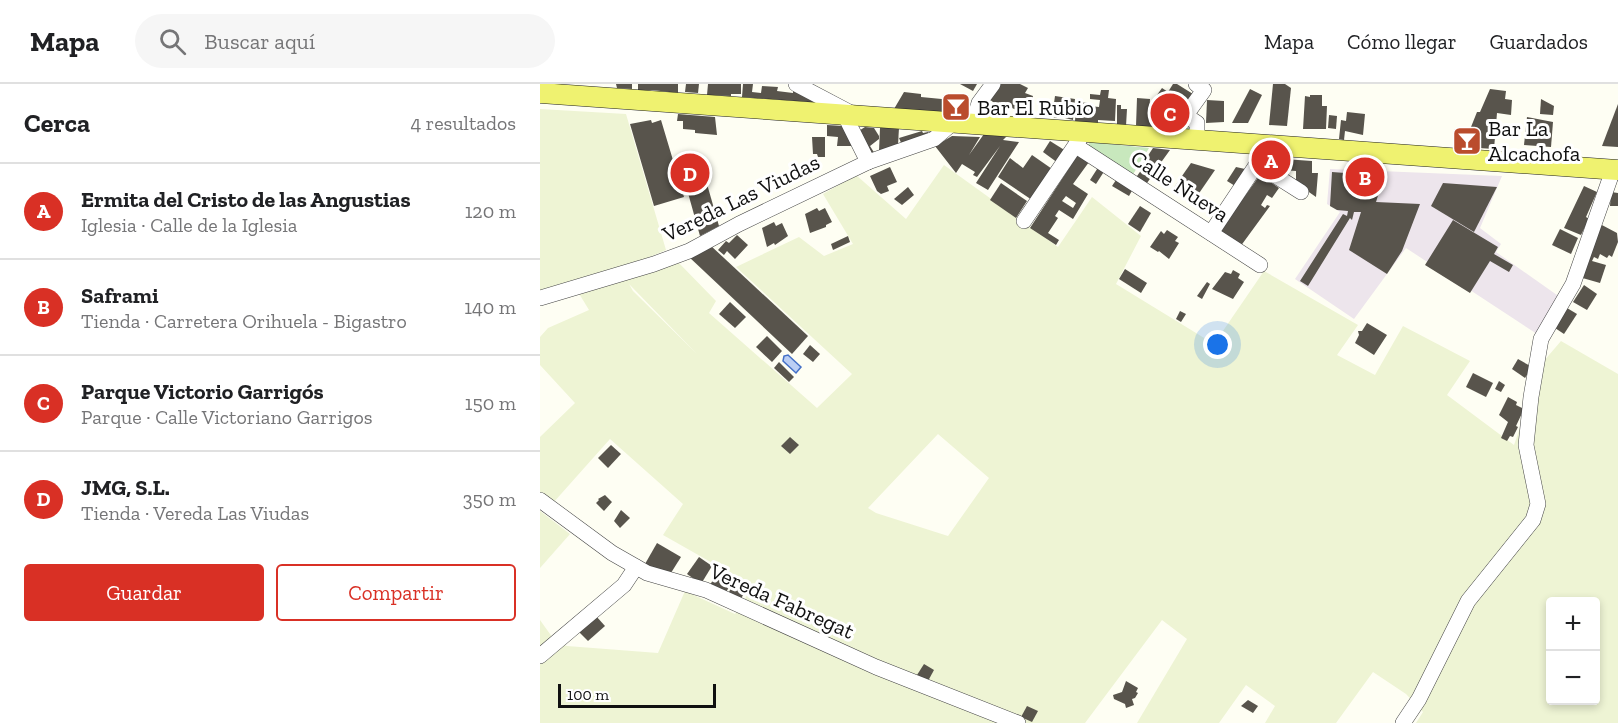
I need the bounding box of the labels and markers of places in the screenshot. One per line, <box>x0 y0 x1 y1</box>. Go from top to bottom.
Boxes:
pin: C <box>1150 90 1190 135</box>
bar icon: Bar El Rubio <box>940 91 972 123</box>
place label: Bar El Rubio <box>977 94 1094 121</box>
place label: Bar La Alcachofa <box>1488 115 1581 167</box>
bar icon: Bar La Alcachofa <box>1451 125 1483 157</box>
pin: A <box>1252 138 1290 182</box>
pin: D <box>670 150 710 196</box>
pin: B <box>1346 154 1384 200</box>

